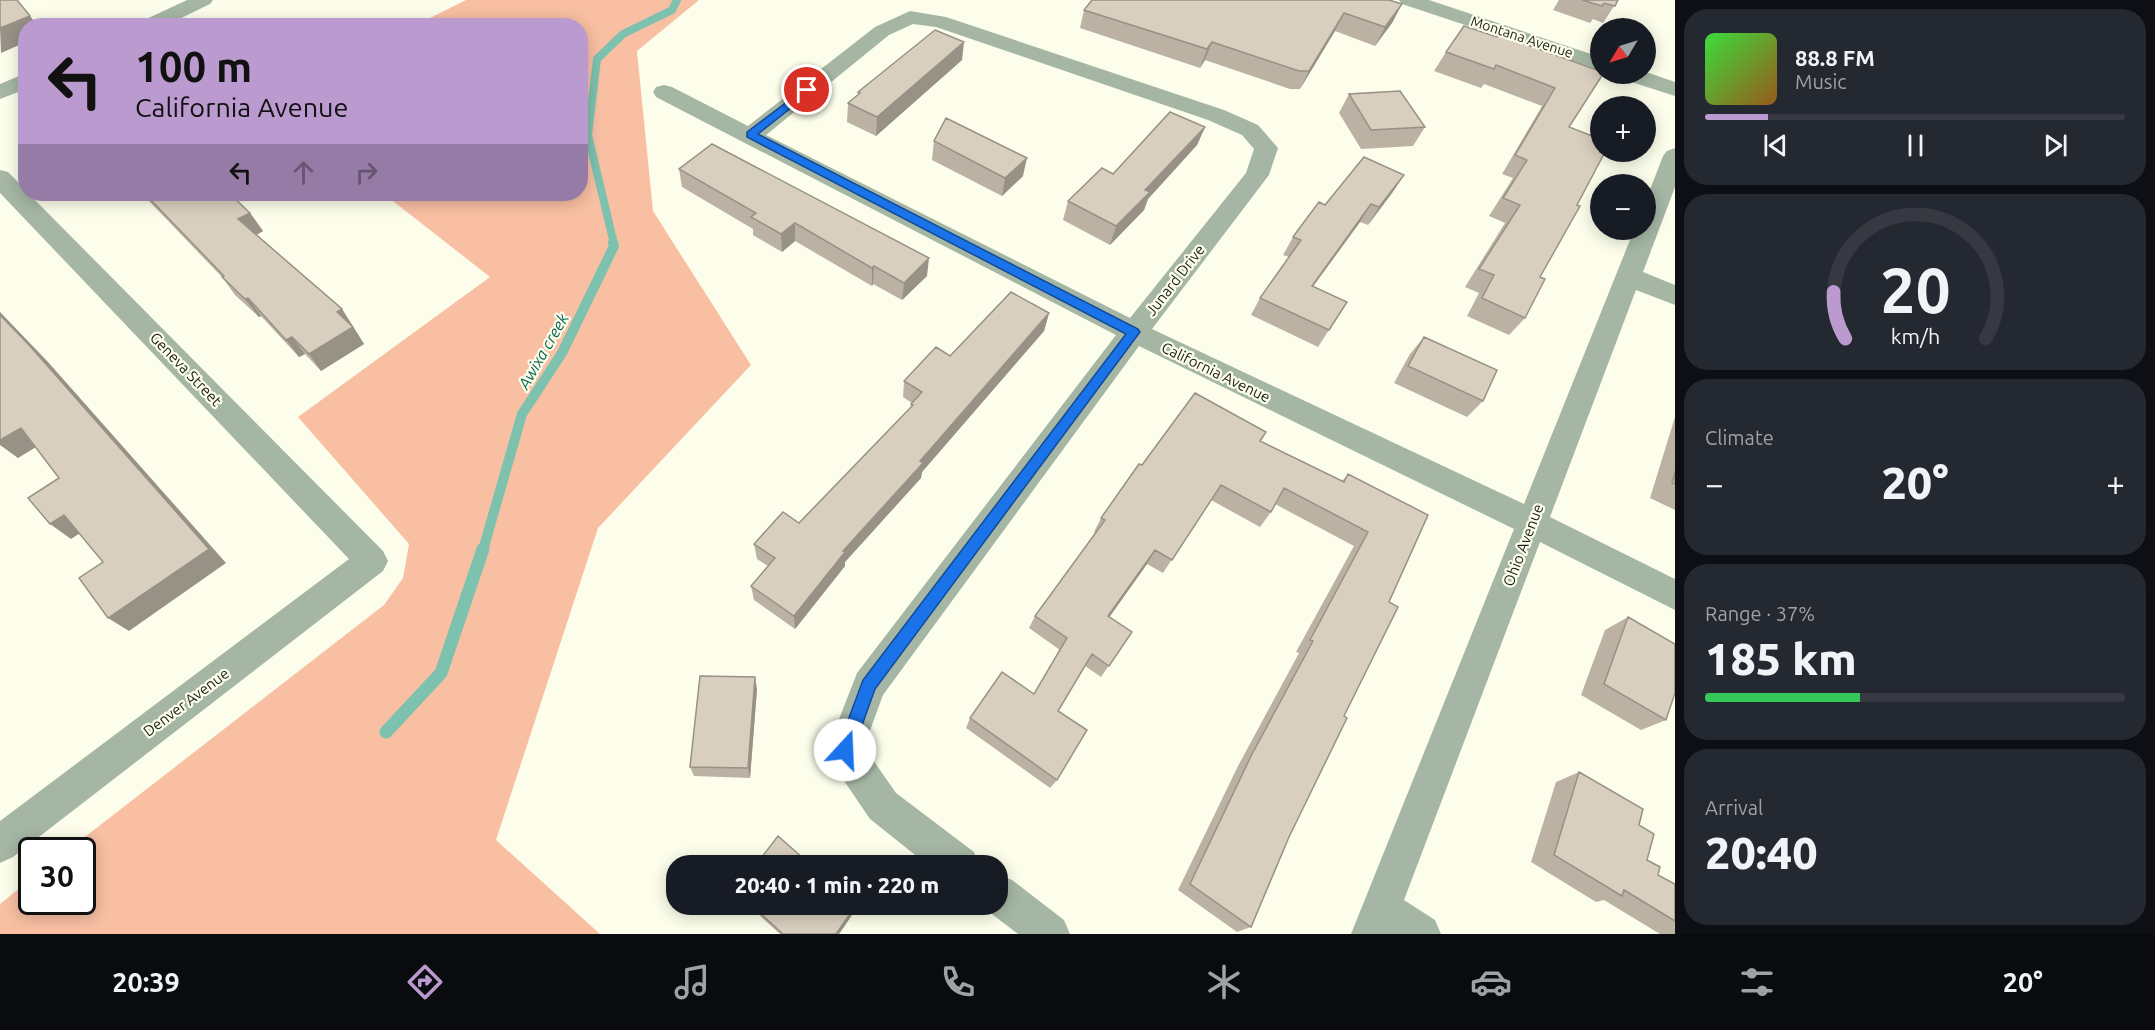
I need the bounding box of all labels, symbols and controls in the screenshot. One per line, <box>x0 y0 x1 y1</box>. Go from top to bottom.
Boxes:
street label: Montana Avenue <box>1469 13 1575 61</box>
north arrow <box>1590 18 1656 84</box>
map controls <box>1590 18 1656 240</box>
icon: left <box>36 42 114 120</box>
text: 100 m <box>135 43 252 90</box>
text: 88.8 FM <box>1795 45 1875 70</box>
pin <box>781 64 832 115</box>
text: Music <box>1795 70 1847 93</box>
icon: arrive <box>790 73 823 106</box>
text: California Avenue <box>135 92 348 122</box>
button: + <box>1590 96 1656 162</box>
icon: previous <box>1759 129 1792 162</box>
icon: pause <box>1899 129 1932 162</box>
icon: next <box>2039 129 2072 162</box>
icon: left <box>224 156 257 189</box>
icon: ahead <box>287 156 320 189</box>
icon: right <box>350 156 383 189</box>
button: − <box>1590 174 1656 240</box>
street label: Junard Drive <box>1142 241 1208 319</box>
text: 20 <box>1880 255 1950 325</box>
water label: Awixa creek <box>514 309 572 393</box>
text: km/h <box>1890 324 1940 348</box>
street label: Geneva Street <box>147 329 225 409</box>
street label: California Avenue <box>1159 338 1273 406</box>
text: Climate <box>1705 426 1774 449</box>
text: 20° <box>1881 457 1949 508</box>
text: − <box>1705 465 1724 502</box>
text: + <box>2106 465 2125 502</box>
street label: Ohio Avenue <box>1500 502 1546 588</box>
text: Range · 37% <box>1705 602 1815 625</box>
text: 185 km <box>1705 633 1857 684</box>
street label: Denver Avenue <box>140 664 232 740</box>
position arrow <box>813 718 877 782</box>
text: Arrival <box>1705 796 1763 819</box>
text: 20:40 <box>1705 827 1818 878</box>
speed limit sign: 30 <box>18 837 96 915</box>
text: 20:40 · 1 min · 220 m <box>735 872 939 897</box>
icon: directions <box>404 961 446 1003</box>
icon: music <box>671 961 713 1003</box>
icon: phone <box>937 961 979 1003</box>
icon: climate <box>1203 961 1245 1003</box>
icon: car <box>1470 961 1512 1003</box>
icon: filters <box>1736 961 1778 1003</box>
text: 20:39 <box>112 967 180 997</box>
text: 20° <box>2003 967 2043 997</box>

